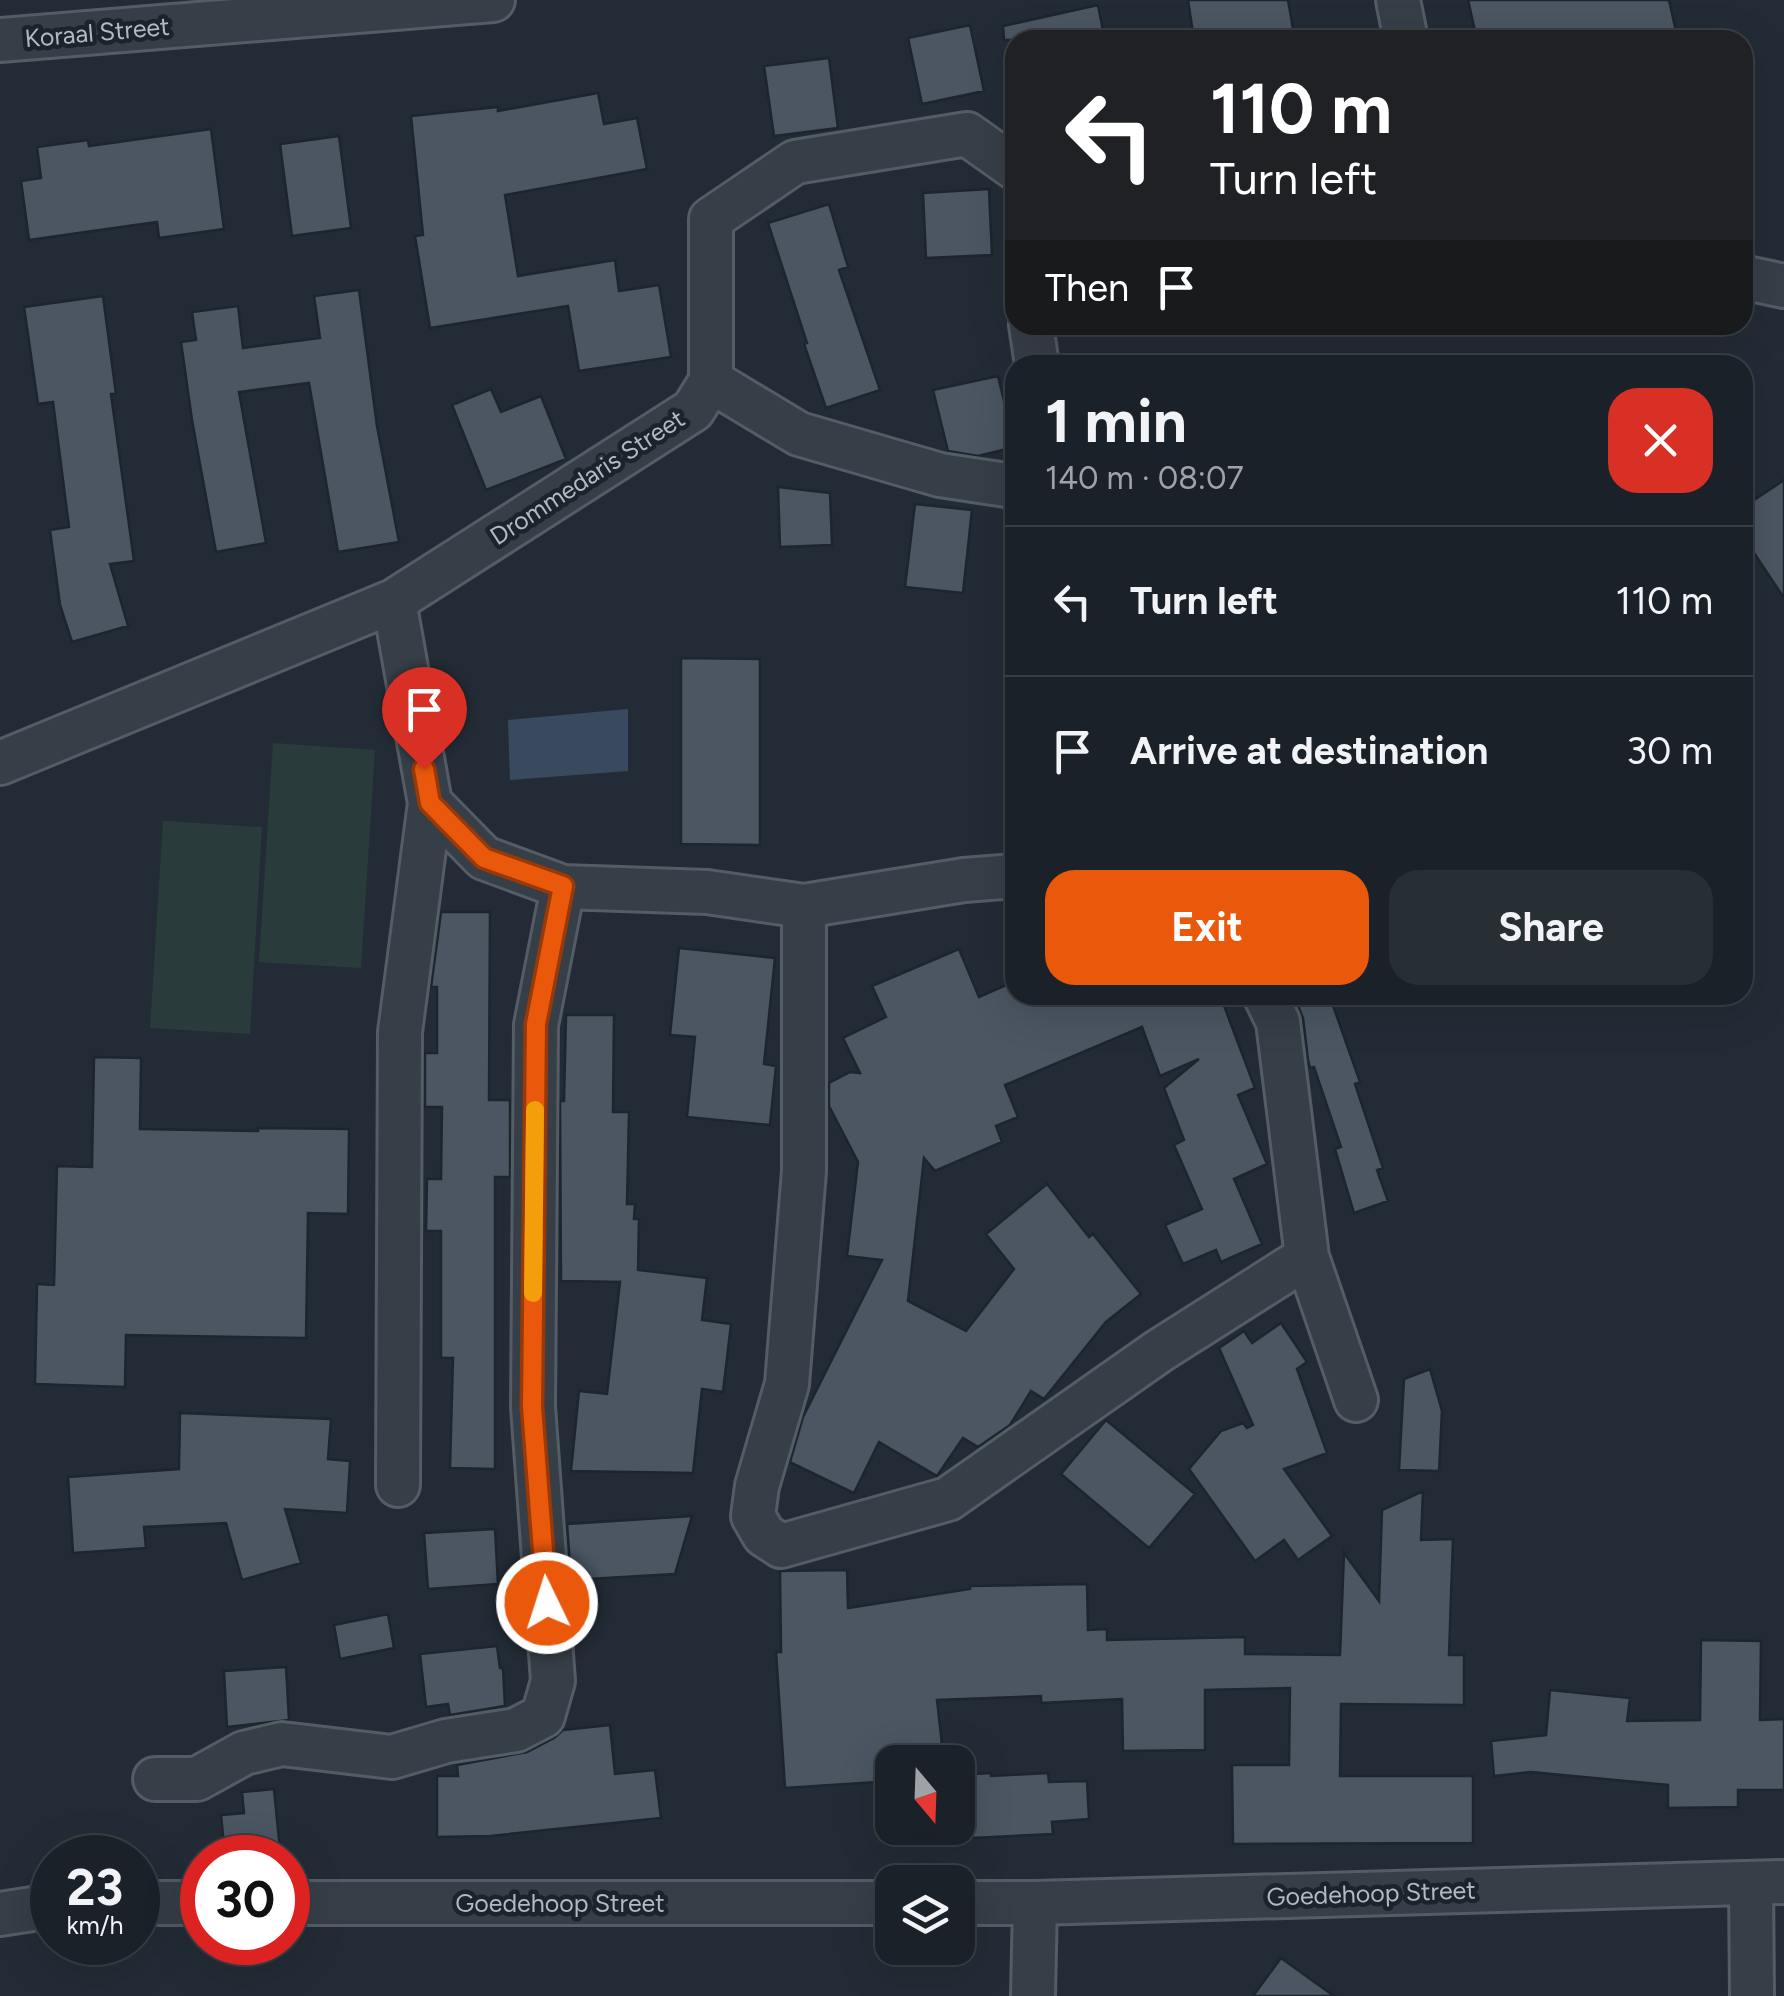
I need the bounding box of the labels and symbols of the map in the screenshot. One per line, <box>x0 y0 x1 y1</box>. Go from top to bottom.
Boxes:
street label: Koraal Street <box>23 11 171 53</box>
street label: Drommedaris Street <box>484 403 690 551</box>
pin <box>382 667 467 770</box>
position arrow <box>495 1551 599 1655</box>
north arrow <box>875 1745 975 1845</box>
speed limit sign: 30 <box>180 1835 310 1965</box>
street label: Goedehoop Street <box>1266 1874 1476 1912</box>
street label: Goedehoop Street <box>455 1888 665 1918</box>

